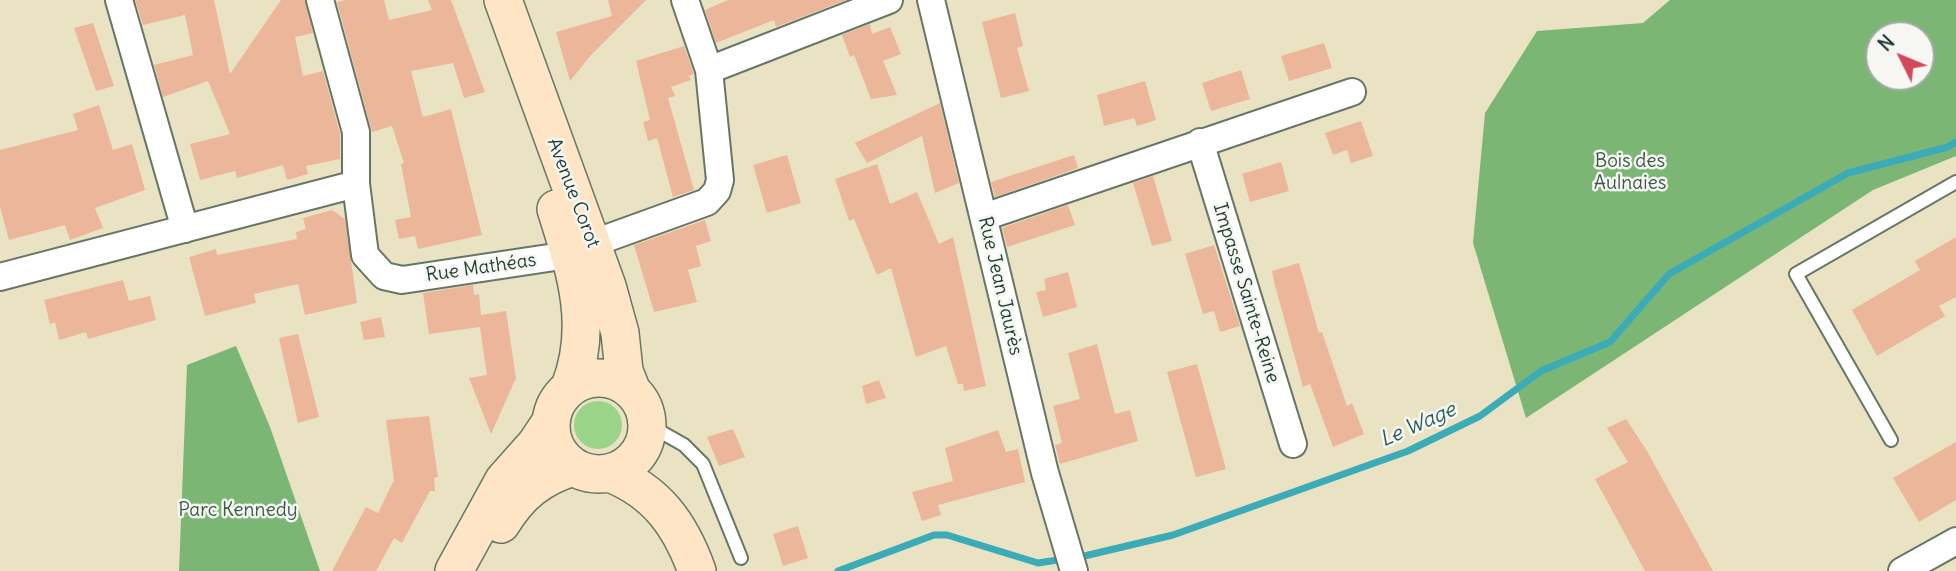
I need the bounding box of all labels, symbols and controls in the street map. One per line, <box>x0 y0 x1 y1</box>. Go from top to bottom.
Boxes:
north arrow <box>1865 21 1935 91</box>
text: N <box>1873 30 1899 56</box>
street label: Avenue Corot <box>542 135 604 251</box>
park label: Bois des Aulnaies <box>1594 151 1666 195</box>
street label: Impasse Sainte-Reine <box>1208 200 1284 386</box>
street label: Rue Jean Jaurès <box>973 214 1027 358</box>
street label: Rue Mathéas <box>424 249 538 287</box>
water label: Le Wage <box>1376 397 1460 453</box>
park label: Parc Kennedy <box>178 500 298 522</box>

